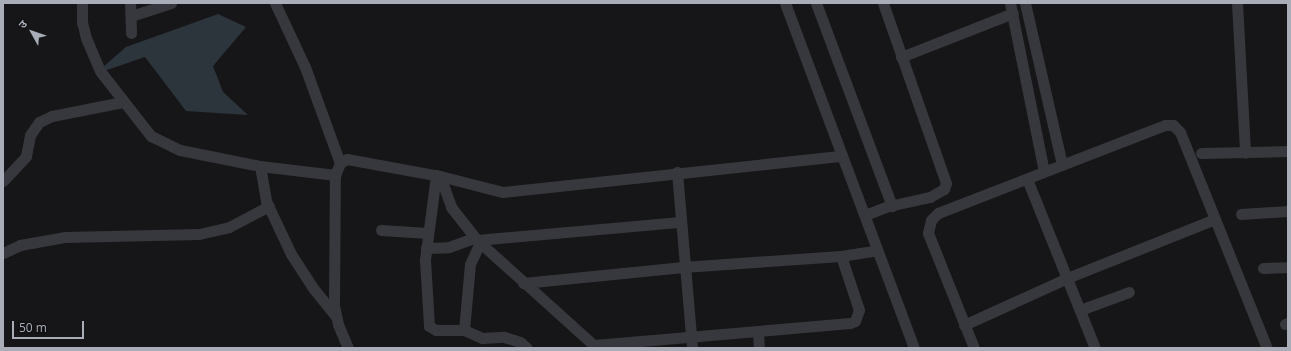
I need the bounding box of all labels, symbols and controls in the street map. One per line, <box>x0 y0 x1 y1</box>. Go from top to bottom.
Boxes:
north arrow <box>12 12 52 52</box>
text: उ <box>15 17 30 31</box>
scale bar <box>14 313 86 339</box>
text: 50 m <box>19 319 47 336</box>

